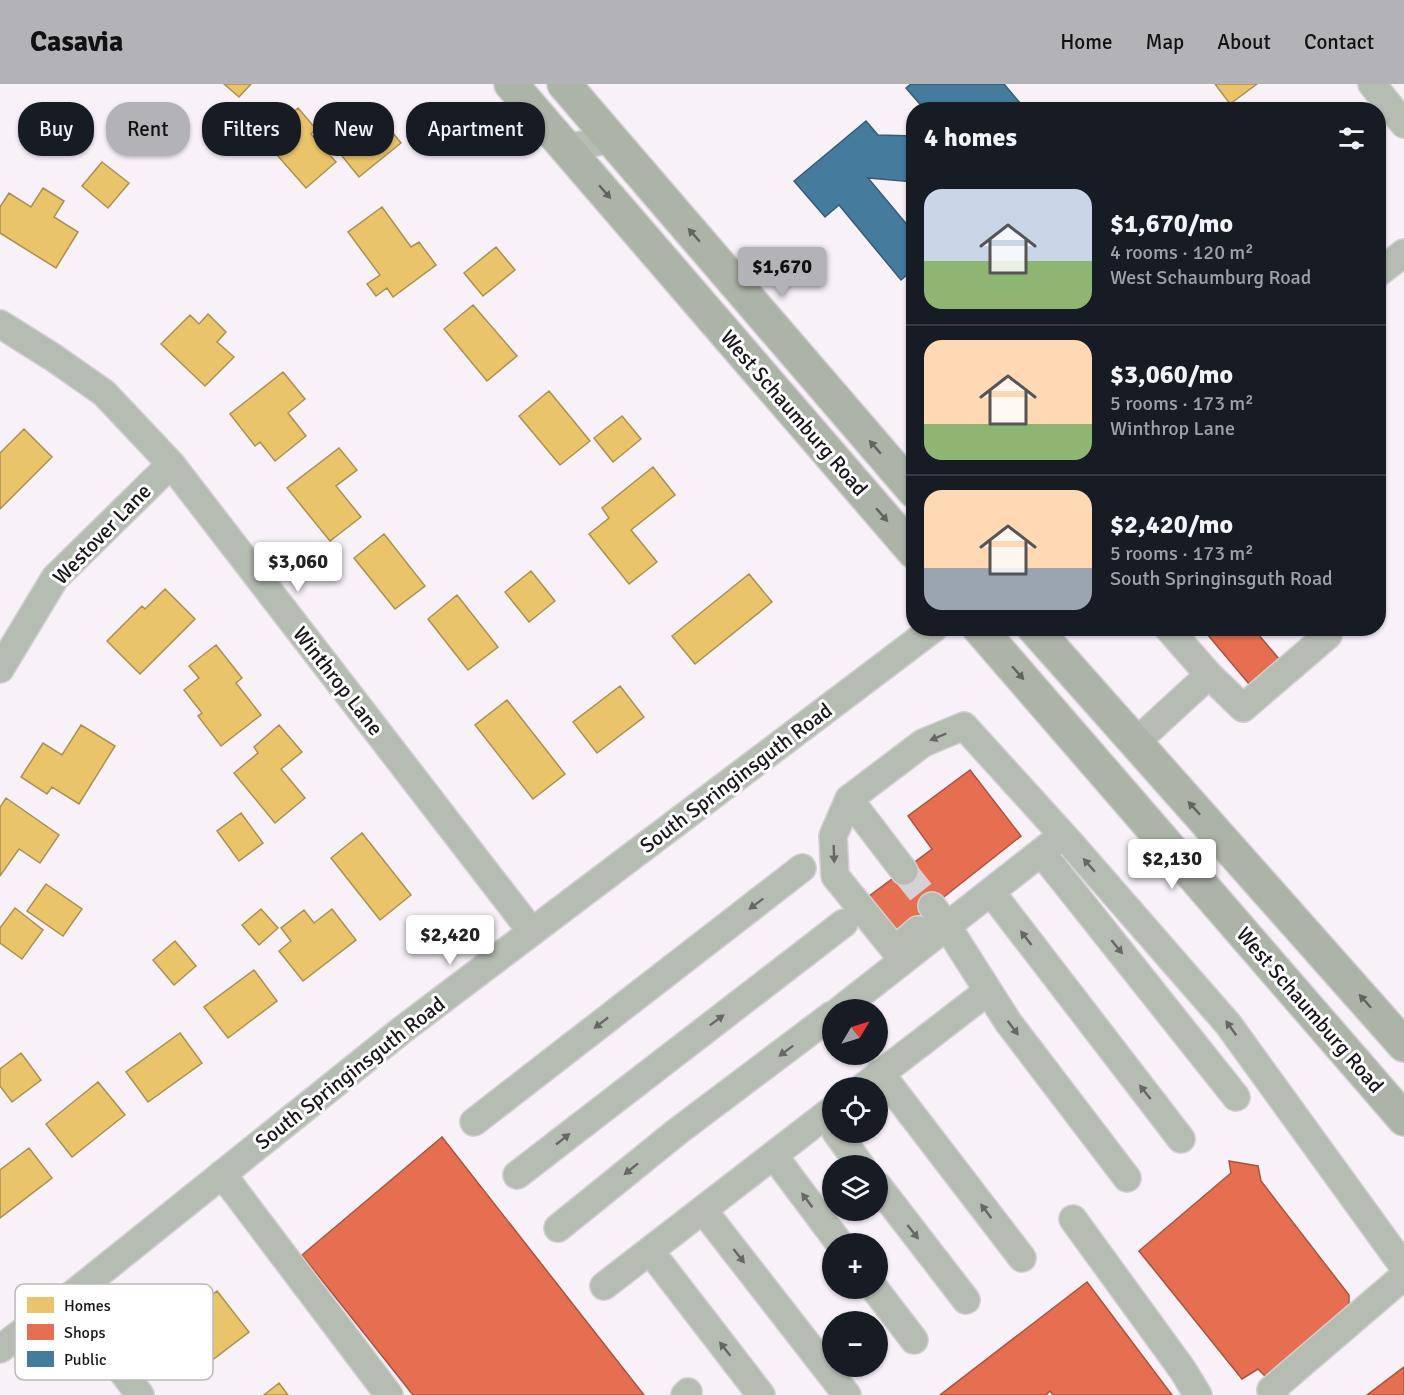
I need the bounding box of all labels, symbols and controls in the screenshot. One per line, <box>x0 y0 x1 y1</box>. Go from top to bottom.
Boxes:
text: Casavia <box>30 25 123 59</box>
text: Home <box>1060 29 1113 55</box>
text: Map <box>1146 29 1184 55</box>
text: About <box>1217 29 1271 55</box>
text: Contact <box>1304 29 1374 55</box>
chip: Buy <box>18 102 94 156</box>
chip: Rent <box>106 102 190 156</box>
chip: Filters <box>202 102 301 156</box>
chip: New <box>313 102 394 156</box>
chip: Apartment <box>406 102 545 156</box>
text: 4 homes <box>924 122 1017 154</box>
icon: filters <box>1335 122 1368 155</box>
one-way arrow <box>598 184 611 199</box>
text: $1,670/mo <box>1110 208 1233 240</box>
icon: home <box>972 213 1044 285</box>
one-way arrow <box>687 227 700 243</box>
text: 4 rooms · 120 m² <box>1110 240 1254 265</box>
pin: $1,670 <box>733 247 831 298</box>
text: $1,670 <box>752 254 812 279</box>
text: West Schaumburg Road <box>1110 265 1311 290</box>
street label: West Schaumburg Road <box>715 325 873 501</box>
text: $3,060/mo <box>1110 359 1233 391</box>
icon: home <box>972 364 1044 436</box>
text: 5 rooms · 173 m² <box>1110 391 1254 416</box>
text: Winthrop Lane <box>1110 416 1235 441</box>
one-way arrow <box>869 439 882 455</box>
street label: Westover Lane <box>47 478 157 590</box>
one-way arrow <box>875 508 889 523</box>
text: $2,420/mo <box>1110 509 1233 541</box>
icon: home <box>972 514 1044 586</box>
text: 5 rooms · 173 m² <box>1110 541 1254 566</box>
pin: $3,060 <box>249 542 347 593</box>
text: $3,060 <box>268 549 328 574</box>
text: South Springinsguth Road <box>1110 566 1333 591</box>
street label: Winthrop Lane <box>287 621 389 741</box>
one-way arrow <box>1011 665 1024 680</box>
street label: South Springinsguth Road <box>635 697 837 859</box>
one-way arrow <box>928 732 946 742</box>
one-way arrow <box>1188 801 1201 816</box>
pin: $2,130 <box>1123 839 1221 890</box>
one-way arrow <box>829 845 838 864</box>
text: $2,130 <box>1142 846 1202 871</box>
one-way arrow <box>1083 857 1096 873</box>
one-way arrow <box>748 898 764 910</box>
pin: $2,420 <box>401 915 499 966</box>
text: $2,420 <box>420 922 480 947</box>
street label: West Schaumburg Road <box>1231 922 1389 1098</box>
one-way arrow <box>1020 930 1032 946</box>
one-way arrow <box>1111 939 1124 955</box>
street label: South Springinsguth Road <box>250 991 450 1155</box>
one-way arrow <box>1359 994 1372 1009</box>
north arrow <box>822 999 888 1065</box>
map controls <box>822 999 888 1377</box>
one-way arrow <box>710 1015 725 1027</box>
one-way arrow <box>593 1016 609 1029</box>
one-way arrow <box>1007 1020 1019 1036</box>
one-way arrow <box>1225 1021 1237 1037</box>
one-way arrow <box>778 1044 793 1056</box>
button: locate <box>822 1077 888 1143</box>
one-way arrow <box>1139 1085 1151 1101</box>
one-way arrow <box>555 1133 571 1146</box>
button: layers <box>822 1155 888 1221</box>
one-way arrow <box>624 1162 639 1175</box>
one-way arrow <box>802 1192 814 1207</box>
one-way arrow <box>980 1204 992 1220</box>
one-way arrow <box>907 1225 919 1240</box>
button: + <box>822 1233 888 1299</box>
one-way arrow <box>733 1249 745 1264</box>
legend <box>15 1284 213 1380</box>
text: Homes <box>64 1296 111 1316</box>
button: − <box>822 1311 888 1377</box>
text: Shops <box>64 1323 105 1343</box>
one-way arrow <box>719 1341 731 1357</box>
text: Public <box>64 1350 107 1370</box>

